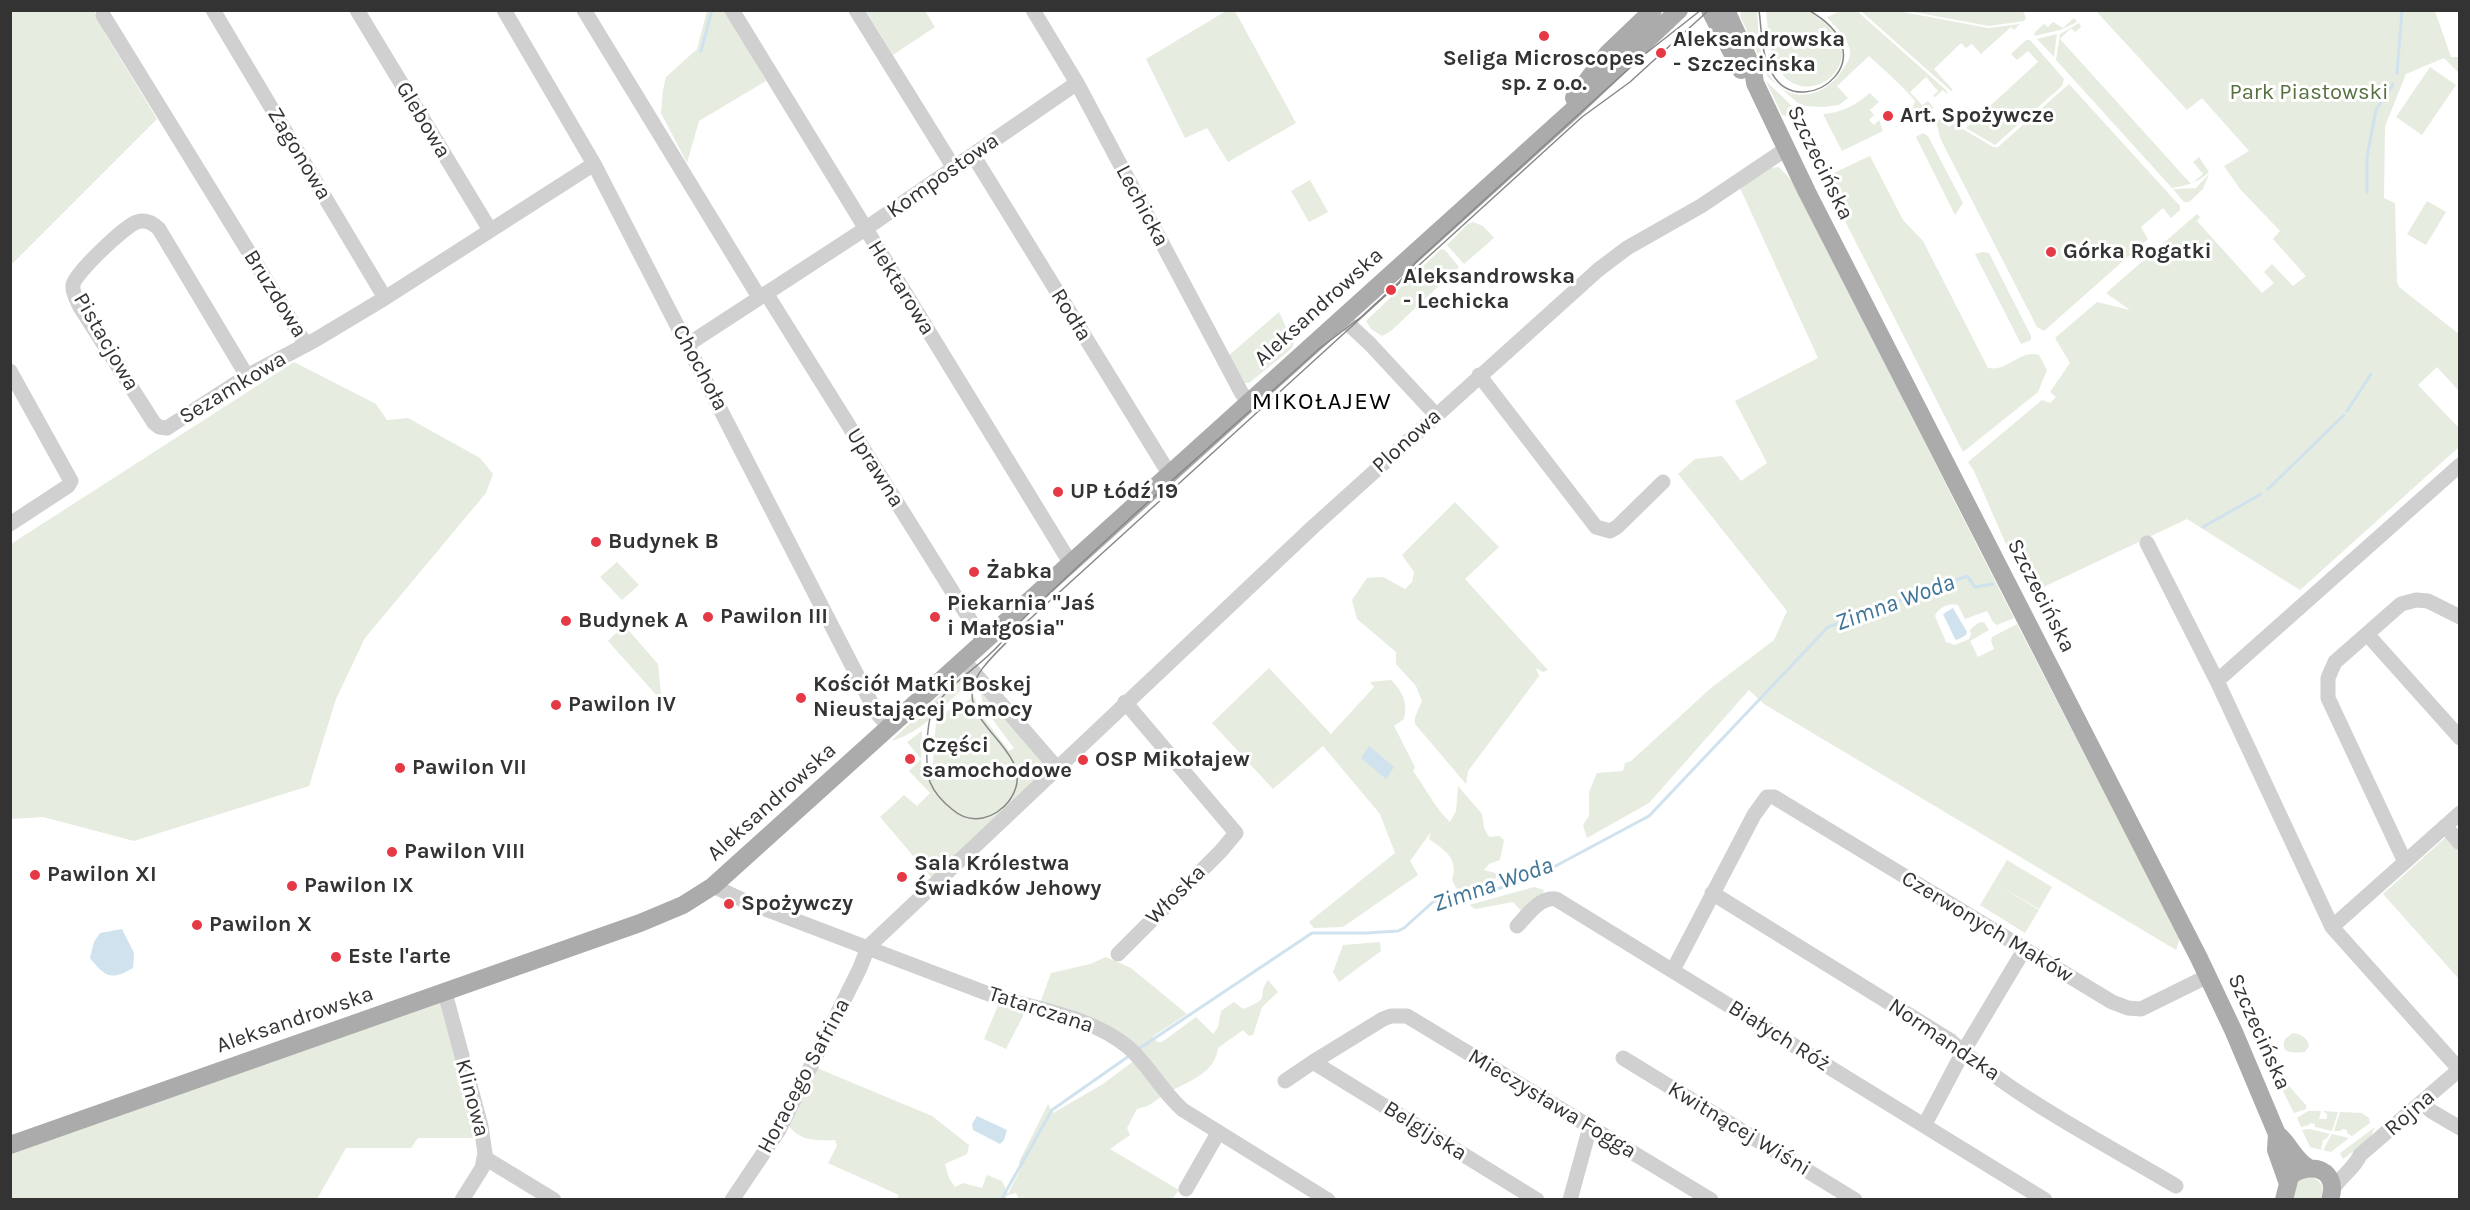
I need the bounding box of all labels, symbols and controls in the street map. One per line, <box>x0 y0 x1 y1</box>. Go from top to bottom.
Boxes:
place label: Aleksandrowska - Szczecińska <box>1673 27 1845 78</box>
marker: Seliga Microscopes sp. z o.o. <box>1537 29 1551 43</box>
place label: Seliga Microscopes sp. z o.o. <box>1443 46 1645 98</box>
marker: Aleksandrowska - Szczecińska <box>1654 46 1668 60</box>
street label: Glebowa <box>390 77 456 163</box>
park label: Park Piastowski <box>2229 80 2389 106</box>
street label: Szczecińska <box>1781 101 1859 225</box>
street label: Zagonowa <box>261 103 337 205</box>
place label: Art. Spożywcze <box>1900 103 2054 129</box>
marker: Art. Spożywcze <box>1881 109 1895 123</box>
street label: Kompostowa <box>882 128 1004 224</box>
street label: Lechicka <box>1110 161 1174 251</box>
street label: Hektarowa <box>862 236 940 340</box>
place label: Górka Rogatki <box>2063 239 2212 265</box>
street label: Aleksandrowska <box>1249 242 1389 372</box>
street label: Bruzdowa <box>238 245 312 343</box>
marker: Górka Rogatki <box>2044 245 2058 259</box>
place label: Aleksandrowska - Lechicka <box>1403 264 1575 316</box>
marker: Aleksandrowska - Lechicka <box>1384 283 1398 297</box>
street label: Rodła <box>1045 284 1097 346</box>
street label: Pistacjowa <box>67 288 145 396</box>
street label: Chochoła <box>666 320 734 416</box>
street label: Sezamkowa <box>175 346 291 430</box>
district label: MIKOŁAJEW <box>1252 388 1392 416</box>
street label: Plonowa <box>1367 403 1447 479</box>
street label: Uprawna <box>840 423 910 513</box>
place label: UP Łódź 19 <box>1070 479 1178 505</box>
marker: UP Łódź 19 <box>1051 485 1065 499</box>
place label: Budynek B <box>608 529 719 555</box>
marker: Budynek B <box>589 535 603 549</box>
street label: Szczecińska <box>2001 535 2081 657</box>
place label: Żabka <box>986 559 1052 585</box>
marker: Żabka <box>967 565 981 579</box>
water label: Zimna Woda <box>1831 568 1959 638</box>
place label: Piekarnia "Jaś i Małgosia" <box>947 591 1095 642</box>
place label: Pawilon III <box>720 604 828 630</box>
place label: Budynek A <box>578 608 688 634</box>
marker: Pawilon III <box>701 610 715 624</box>
marker: Piekarnia "Jaś i Małgosia" <box>928 610 942 624</box>
marker: Budynek A <box>559 614 573 628</box>
place label: Kościół Matki Boskej Nieustającej Pomocy <box>813 672 1032 724</box>
marker: Kościół Matki Boskej Nieustającej Pomocy <box>794 691 808 705</box>
place label: Pawilon IV <box>568 692 676 718</box>
marker: Pawilon IV <box>549 698 563 712</box>
place label: Części samochodowe <box>922 733 1072 784</box>
street label: Aleksandrowska <box>702 737 842 867</box>
place label: OSP Mikołajew <box>1095 747 1250 773</box>
marker: Części samochodowe <box>903 752 917 766</box>
marker: OSP Mikołajew <box>1076 753 1090 767</box>
place label: Pawilon VII <box>412 755 527 781</box>
marker: Pawilon VII <box>393 761 407 775</box>
place label: Pawilon VIII <box>404 839 525 865</box>
marker: Pawilon VIII <box>385 845 399 859</box>
place label: Sala Królestwa Świadków Jehowy <box>914 851 1101 902</box>
water label: Zimna Woda <box>1429 851 1557 919</box>
street label: Włoska <box>1141 860 1211 930</box>
place label: Pawilon XI <box>47 862 157 888</box>
street label: Czerwonych Maków <box>1896 865 2078 989</box>
marker: Pawilon XI <box>28 868 42 882</box>
marker: Sala Królestwa Świadków Jehowy <box>895 870 909 884</box>
place label: Pawilon IX <box>304 873 414 899</box>
marker: Pawilon IX <box>285 879 299 893</box>
place label: Spożywczy <box>741 891 853 917</box>
marker: Spożywczy <box>722 897 736 911</box>
place label: Pawilon X <box>209 912 312 938</box>
marker: Pawilon X <box>190 918 204 932</box>
place label: Este l'arte <box>348 944 451 970</box>
marker: Este l'arte <box>329 950 343 964</box>
street label: Szczecińska <box>2222 970 2296 1094</box>
street label: Aleksandrowska <box>213 981 377 1059</box>
street label: Tatarczana <box>985 981 1097 1039</box>
street label: Normandzka <box>1883 993 2005 1087</box>
street label: Horacego Safrina <box>752 994 856 1158</box>
street label: Białych Róż <box>1723 994 1835 1078</box>
street label: Mieczysława Fogga <box>1463 1043 1641 1165</box>
street label: Klinowa <box>449 1056 495 1140</box>
street label: Kwitnącej Wiśni <box>1663 1076 1815 1182</box>
street label: Rojna <box>2380 1084 2440 1142</box>
street label: Belgijska <box>1379 1095 1471 1167</box>

